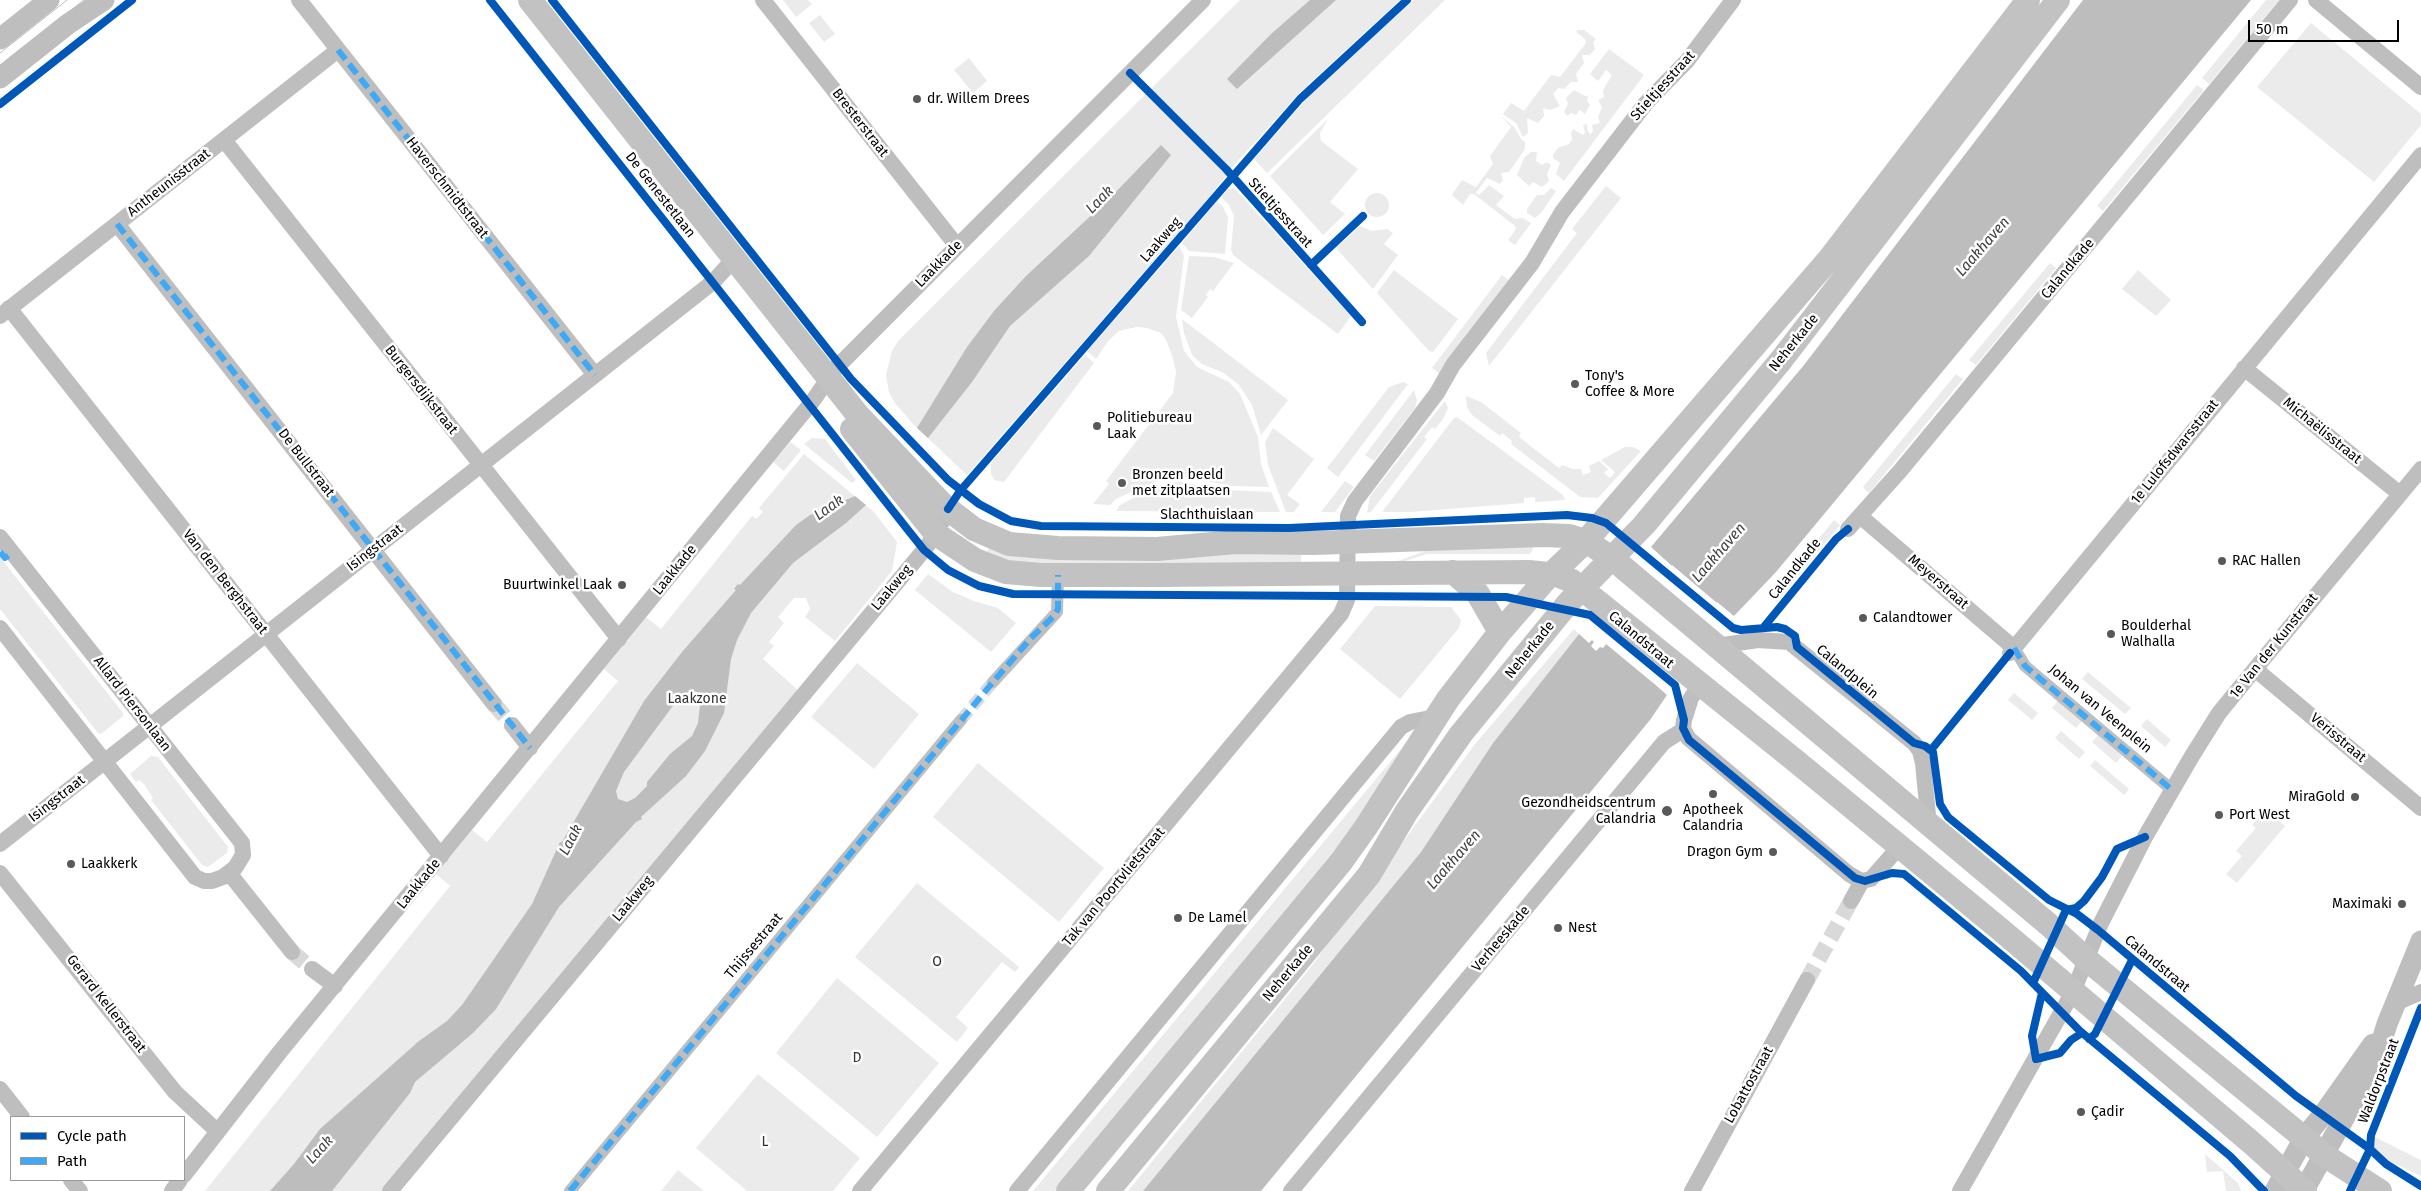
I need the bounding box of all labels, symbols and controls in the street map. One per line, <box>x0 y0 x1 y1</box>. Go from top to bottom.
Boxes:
scale bar <box>2251 10 2402 42</box>
text: 50 m <box>2256 20 2289 38</box>
street label: Stieltjesstraat <box>1627 48 1699 124</box>
street label: Bresterstraat <box>828 85 892 161</box>
place label: dr. Willem Drees <box>927 91 1030 107</box>
marker: dr. Willem Drees <box>911 93 923 105</box>
street label: Haverschmidtstraat <box>402 134 492 242</box>
street label: Antheunisstraat <box>124 145 214 221</box>
street label: De Genestetlaan <box>621 149 699 241</box>
street label: Stieltjesstraat <box>1244 175 1316 251</box>
water label: Laak <box>1082 182 1118 218</box>
street label: Laakweg <box>1137 214 1185 266</box>
water label: Laakhaven <box>1952 214 2014 280</box>
street label: Calandkade <box>2038 235 2098 303</box>
street label: Laakkade <box>912 237 966 291</box>
street label: Neherkade <box>1766 311 1822 375</box>
street label: Burgersdijkstraat <box>381 342 461 438</box>
place label: Tony's Coffee & More <box>1585 368 1675 401</box>
marker: Tony's Coffee & More <box>1569 378 1581 390</box>
street label: Michaëlisstraat <box>2279 394 2365 468</box>
street label: 1e Lulofsdwarsstraat <box>2128 396 2222 508</box>
place label: Politiebureau Laak <box>1107 410 1192 442</box>
marker: Politiebureau Laak <box>1091 420 1103 432</box>
street label: De Bullstraat <box>274 426 338 500</box>
place label: Bronzen beeld met zitplaatsen <box>1132 467 1230 500</box>
marker: Bronzen beeld met zitplaatsen <box>1116 477 1128 489</box>
water label: Laak <box>811 491 847 525</box>
street label: Slachthuislaan <box>1160 507 1254 523</box>
water label: Laakhaven <box>1688 520 1750 586</box>
street label: Isingstraat <box>344 521 406 575</box>
street label: Van den Berghstraat <box>179 526 271 638</box>
street label: Calandkade <box>1765 535 1825 603</box>
street label: Laakkade <box>650 542 700 598</box>
street label: Meyerstraat <box>1904 551 1972 613</box>
place label: RAC Hallen <box>2232 553 2301 569</box>
marker: RAC Hallen <box>2216 555 2228 567</box>
street label: Laakweg <box>868 562 916 614</box>
place label: Buurtwinkel Laak <box>503 577 612 593</box>
marker: Buurtwinkel Laak <box>616 579 628 591</box>
street label: 1e Van der Kunstraat <box>2226 590 2322 702</box>
street label: Calandstraat <box>1605 608 1677 672</box>
place label: Calandtower <box>1873 610 1952 626</box>
marker: Calandtower <box>1857 612 1869 624</box>
street label: Neherkade <box>1502 618 1558 682</box>
place label: Boulderhal Walhalla <box>2121 618 2191 650</box>
marker: Boulderhal Walhalla <box>2105 628 2117 640</box>
street label: Calandplein <box>1813 641 1881 703</box>
street label: Allard Piersonlaan <box>90 653 174 755</box>
street label: Johan van Veenplein <box>2045 661 2155 757</box>
park label: Laakzone <box>667 691 727 707</box>
street label: Verisstraat <box>2307 710 2369 766</box>
street label: Isingstraat <box>26 772 88 826</box>
marker: Apotheek Calandria <box>1707 788 1719 800</box>
place label: MiraGold <box>2288 789 2345 805</box>
marker: MiraGold <box>2349 791 2361 803</box>
place label: Gezondheidscentrum Calandria <box>1521 795 1656 828</box>
place label: Apotheek Calandria <box>1683 802 1743 834</box>
marker: Gezondheidscentrum Calandria <box>1660 804 1674 818</box>
place label: Port West <box>2229 807 2290 823</box>
marker: Port West <box>2213 809 2225 821</box>
water label: Laak <box>555 822 587 858</box>
street label: Tak van Poortvlietstraat <box>1059 824 1169 950</box>
water label: Laakhaven <box>1423 827 1485 893</box>
place label: Dragon Gym <box>1687 844 1763 860</box>
marker: Dragon Gym <box>1767 846 1779 858</box>
place label: Laakkerk <box>81 856 137 872</box>
street label: Laakkade <box>394 856 444 912</box>
marker: Laakkerk <box>65 858 77 870</box>
street label: Laakweg <box>609 873 657 925</box>
place label: Maximaki <box>2332 896 2392 912</box>
marker: Maximaki <box>2396 898 2408 910</box>
street label: Verheeskade <box>1469 903 1533 975</box>
street label: Thijssestraat <box>722 910 786 982</box>
place label: De Lamel <box>1188 910 1247 926</box>
marker: De Lamel <box>1172 912 1184 924</box>
place label: Nest <box>1568 920 1597 936</box>
marker: Nest <box>1552 922 1564 934</box>
street label: Calandstraat <box>2121 932 2193 996</box>
street label: Neherkade <box>1259 941 1317 1005</box>
street label: Gerard Kellerstraat <box>63 952 149 1056</box>
park label: O <box>932 954 942 970</box>
street label: Waldorpstraat <box>2355 1036 2403 1126</box>
street label: Lobattostraat <box>1721 1044 1777 1126</box>
park label: D <box>852 1050 862 1066</box>
place label: Çadir <box>2091 1104 2124 1120</box>
marker: Çadir <box>2075 1106 2087 1118</box>
legend <box>10 1116 185 1181</box>
text: Cycle path <box>57 1127 127 1145</box>
water label: Laak <box>303 1132 337 1168</box>
park label: L <box>762 1134 768 1150</box>
text: Path <box>57 1152 87 1170</box>

